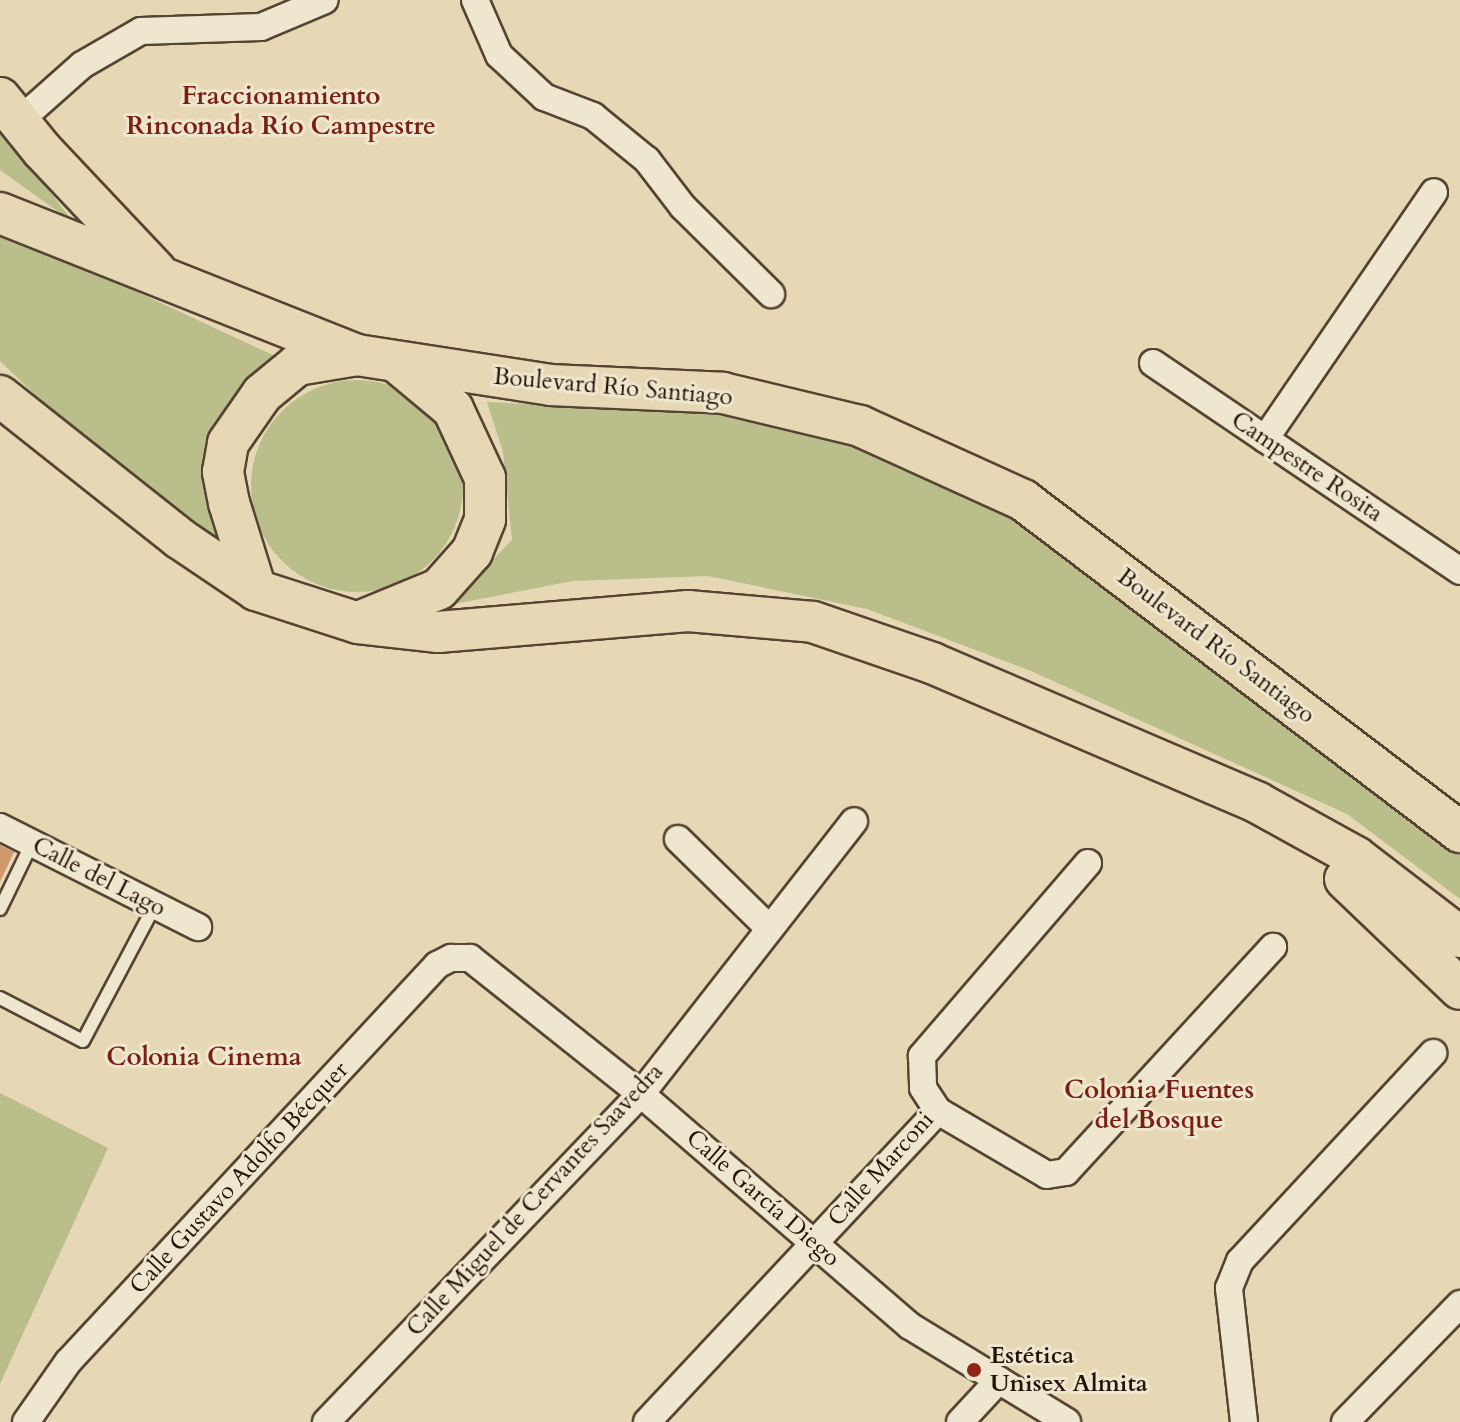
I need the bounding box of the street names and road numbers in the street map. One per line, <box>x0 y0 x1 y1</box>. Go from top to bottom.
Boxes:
street label: Boulevard Río Santiago <box>492 362 734 412</box>
street label: Campestre Rosita <box>1226 406 1388 528</box>
street label: Boulevard Río Santiago <box>1112 562 1320 730</box>
street label: Calle del Lago <box>28 831 170 923</box>
street label: Calle Gustavo Adolfo Bécquer <box>124 1056 354 1300</box>
street label: Calle Miguel de Cervantes Saavedra <box>401 1058 669 1342</box>
street label: Calle Marconi <box>822 1106 940 1232</box>
street label: Calle García Diego <box>680 1123 846 1273</box>

